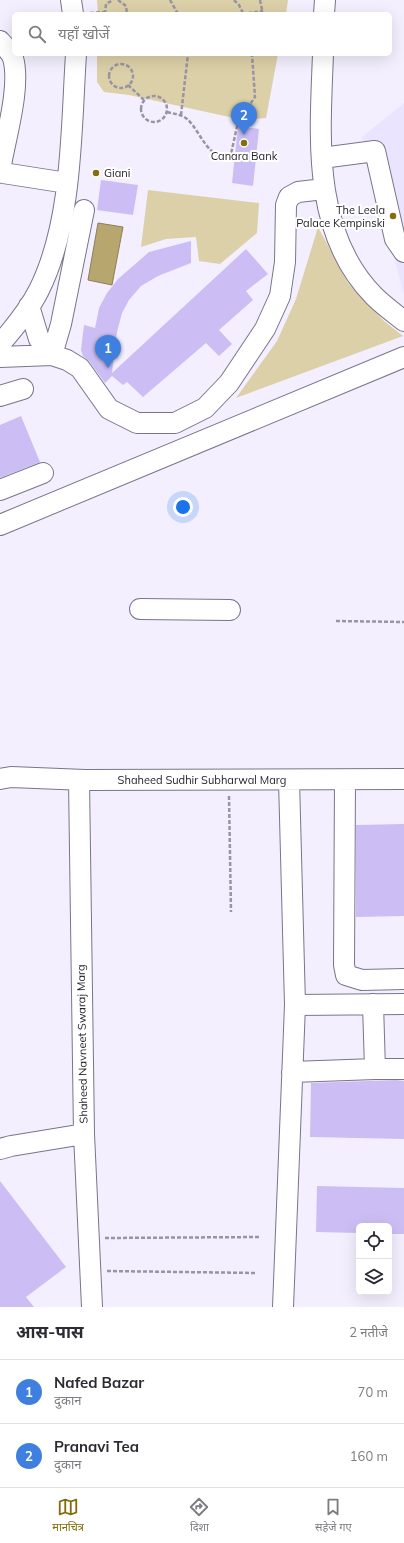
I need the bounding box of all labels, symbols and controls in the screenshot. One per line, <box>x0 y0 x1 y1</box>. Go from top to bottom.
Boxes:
search box <box>12 12 392 56</box>
icon: search <box>26 23 48 45</box>
text: यहाँ खोजें <box>58 24 110 43</box>
pin: 2 <box>231 102 257 135</box>
marker: Canara Bank <box>239 138 249 148</box>
place label: Canara Bank <box>211 149 278 163</box>
place label: Giani <box>104 166 130 180</box>
marker: Giani <box>91 168 101 178</box>
place label: The Leela Palace Kempinski <box>296 203 385 230</box>
marker: The Leela Palace Kempinski <box>388 211 398 221</box>
pin: 1 <box>95 335 121 368</box>
your location <box>173 497 193 517</box>
street label: Shaheed Sudhir Subharwal Marg <box>118 773 286 787</box>
street label: Shaheed Navneet Swaraj Marg <box>74 964 90 1124</box>
map controls <box>356 1223 392 1295</box>
button: locate <box>356 1223 392 1259</box>
button: layers <box>356 1259 392 1295</box>
text: आस-पास <box>16 1321 83 1342</box>
text: 2 नतीजे <box>349 1324 388 1340</box>
text: Nafed Bazar <box>54 1373 144 1392</box>
text: 1 <box>25 1384 33 1400</box>
text: 70 m <box>358 1384 388 1400</box>
text: दुकान <box>54 1392 81 1408</box>
text: Pranavi Tea <box>54 1437 139 1456</box>
text: 2 <box>25 1448 33 1464</box>
text: 160 m <box>350 1448 388 1464</box>
text: दुकान <box>54 1456 81 1472</box>
tab: मानचित्र <box>52 1496 84 1535</box>
tab: दिशा <box>188 1496 210 1535</box>
tab: सहेजे गए <box>315 1496 352 1535</box>

